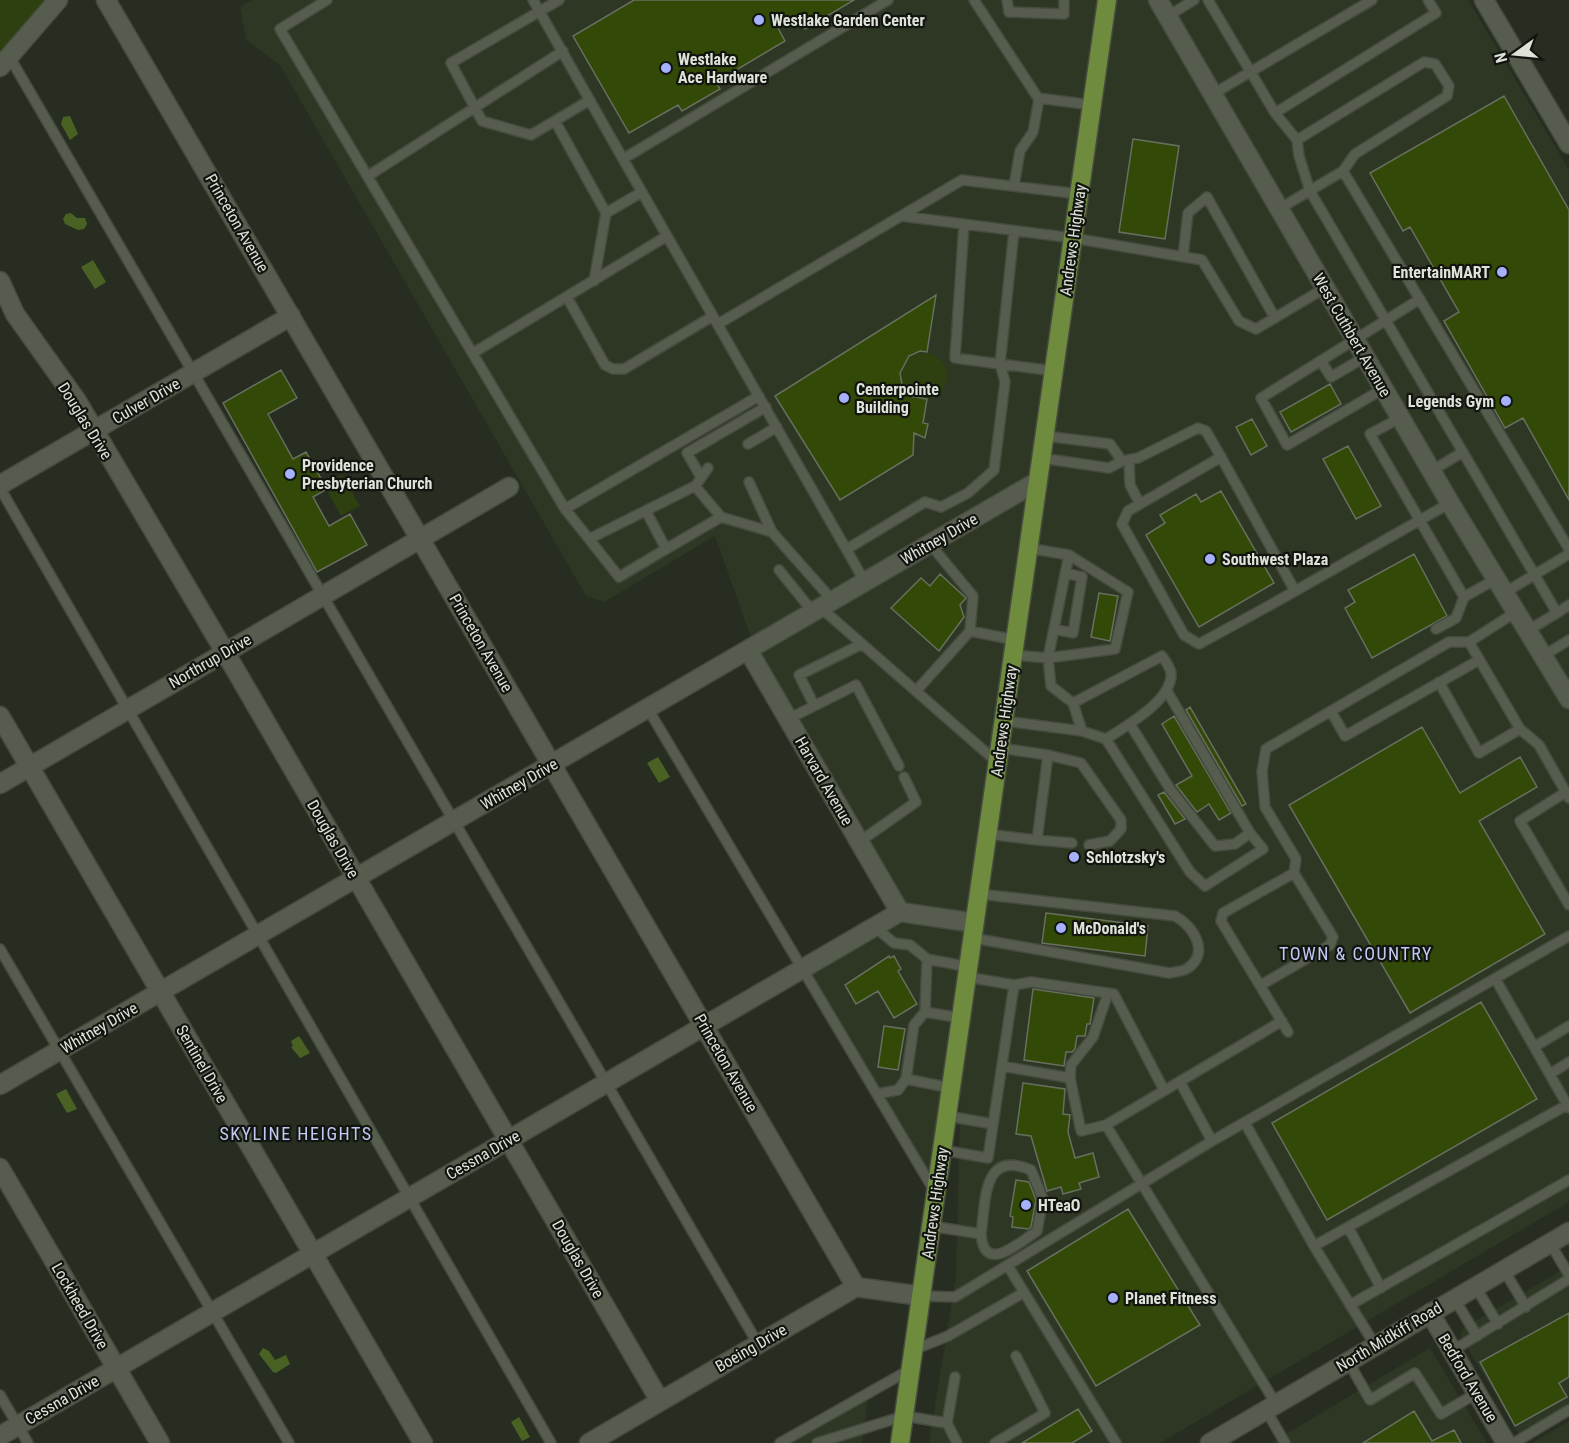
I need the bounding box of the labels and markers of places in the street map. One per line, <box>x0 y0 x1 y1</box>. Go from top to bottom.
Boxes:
place label: Westlake Garden Center <box>771 11 925 30</box>
marker: Westlake Garden Center <box>752 13 766 27</box>
place label: Westlake Ace Hardware <box>678 50 768 87</box>
marker: Westlake Ace Hardware <box>659 61 673 75</box>
place label: EntertainMART <box>1393 263 1490 282</box>
marker: EntertainMART <box>1495 265 1509 279</box>
place label: Centerpointe Building <box>856 380 939 417</box>
marker: Centerpointe Building <box>837 391 851 405</box>
place label: Legends Gym <box>1408 392 1494 411</box>
marker: Legends Gym <box>1499 394 1513 408</box>
place label: Providence Presbyterian Church <box>302 456 432 493</box>
marker: Providence Presbyterian Church <box>283 467 297 481</box>
place label: Southwest Plaza <box>1222 550 1329 569</box>
marker: Southwest Plaza <box>1203 552 1217 566</box>
place label: Schlotzsky's <box>1086 848 1165 867</box>
marker: Schlotzsky's <box>1067 850 1081 864</box>
place label: McDonald's <box>1073 919 1146 938</box>
marker: McDonald's <box>1054 921 1068 935</box>
place label: HTeaO <box>1038 1196 1080 1215</box>
marker: HTeaO <box>1019 1198 1033 1212</box>
place label: Planet Fitness <box>1125 1289 1216 1308</box>
marker: Planet Fitness <box>1106 1291 1120 1305</box>

